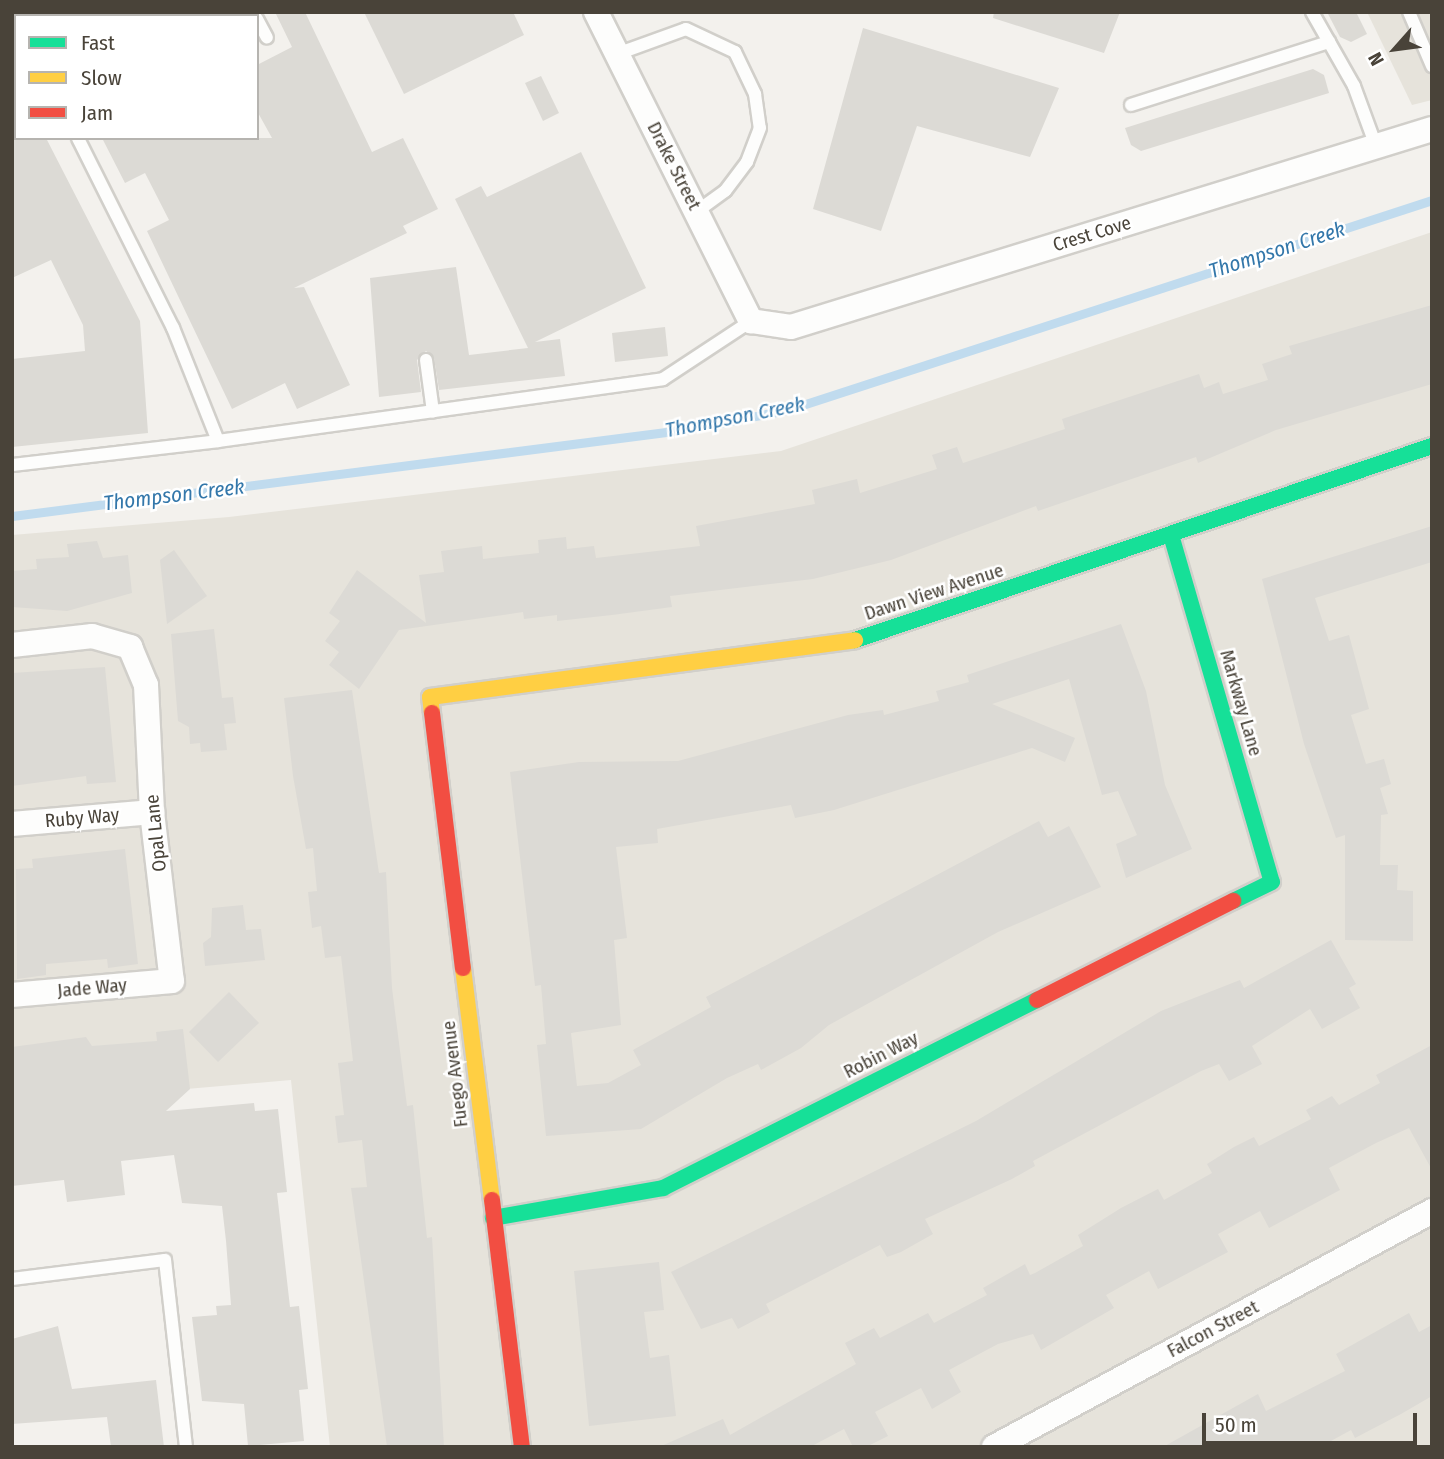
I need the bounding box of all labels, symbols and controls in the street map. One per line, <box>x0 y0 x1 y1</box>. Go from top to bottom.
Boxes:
legend <box>14 14 259 140</box>
north arrow <box>1360 14 1430 84</box>
text: Fast <box>81 30 115 56</box>
text: N <box>1363 49 1389 70</box>
text: Slow <box>81 65 122 91</box>
text: Jam <box>81 100 113 126</box>
street label: Drake Street <box>642 118 706 214</box>
street label: Crest Cove <box>1050 211 1134 257</box>
water label: Thompson Creek <box>1206 216 1348 284</box>
water label: Thompson Creek <box>663 391 807 443</box>
water label: Thompson Creek <box>102 474 246 516</box>
street label: Dawn View Avenue <box>862 559 1006 625</box>
street label: Markway Lane <box>1215 647 1267 759</box>
street label: Opal Lane <box>141 793 171 873</box>
street label: Ruby Way <box>44 803 120 833</box>
street label: Jade Way <box>56 974 128 1002</box>
street label: Fuego Avenue <box>437 1019 473 1129</box>
street label: Robin Way <box>840 1027 922 1083</box>
street label: Falcon Street <box>1163 1295 1263 1363</box>
scale bar <box>1206 1400 1421 1444</box>
text: 50 m <box>1215 1412 1257 1438</box>

